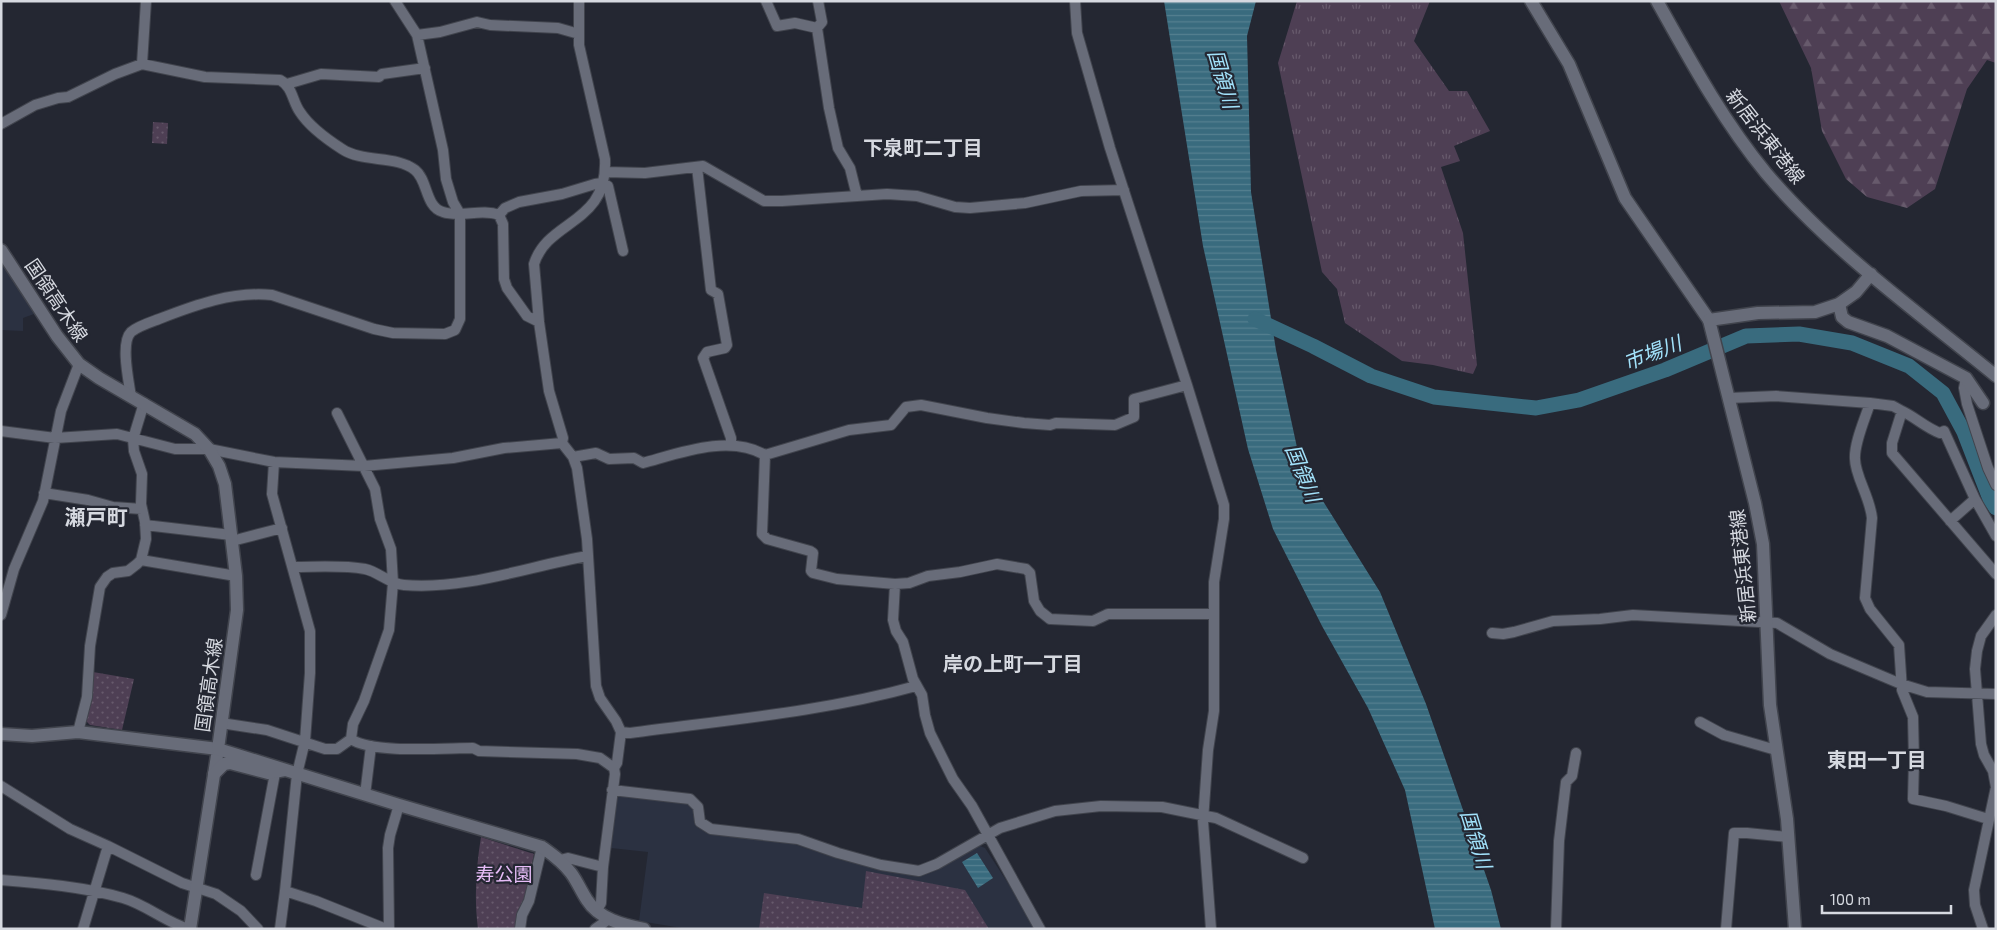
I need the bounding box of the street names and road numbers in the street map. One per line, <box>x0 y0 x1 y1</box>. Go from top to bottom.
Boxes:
street label: 新居浜東港線 <box>1722 84 1810 188</box>
street label: 国領高木線 <box>21 254 93 346</box>
street label: 新居浜東港線 <box>1725 508 1759 624</box>
street label: 国領高木線 <box>190 636 226 734</box>

